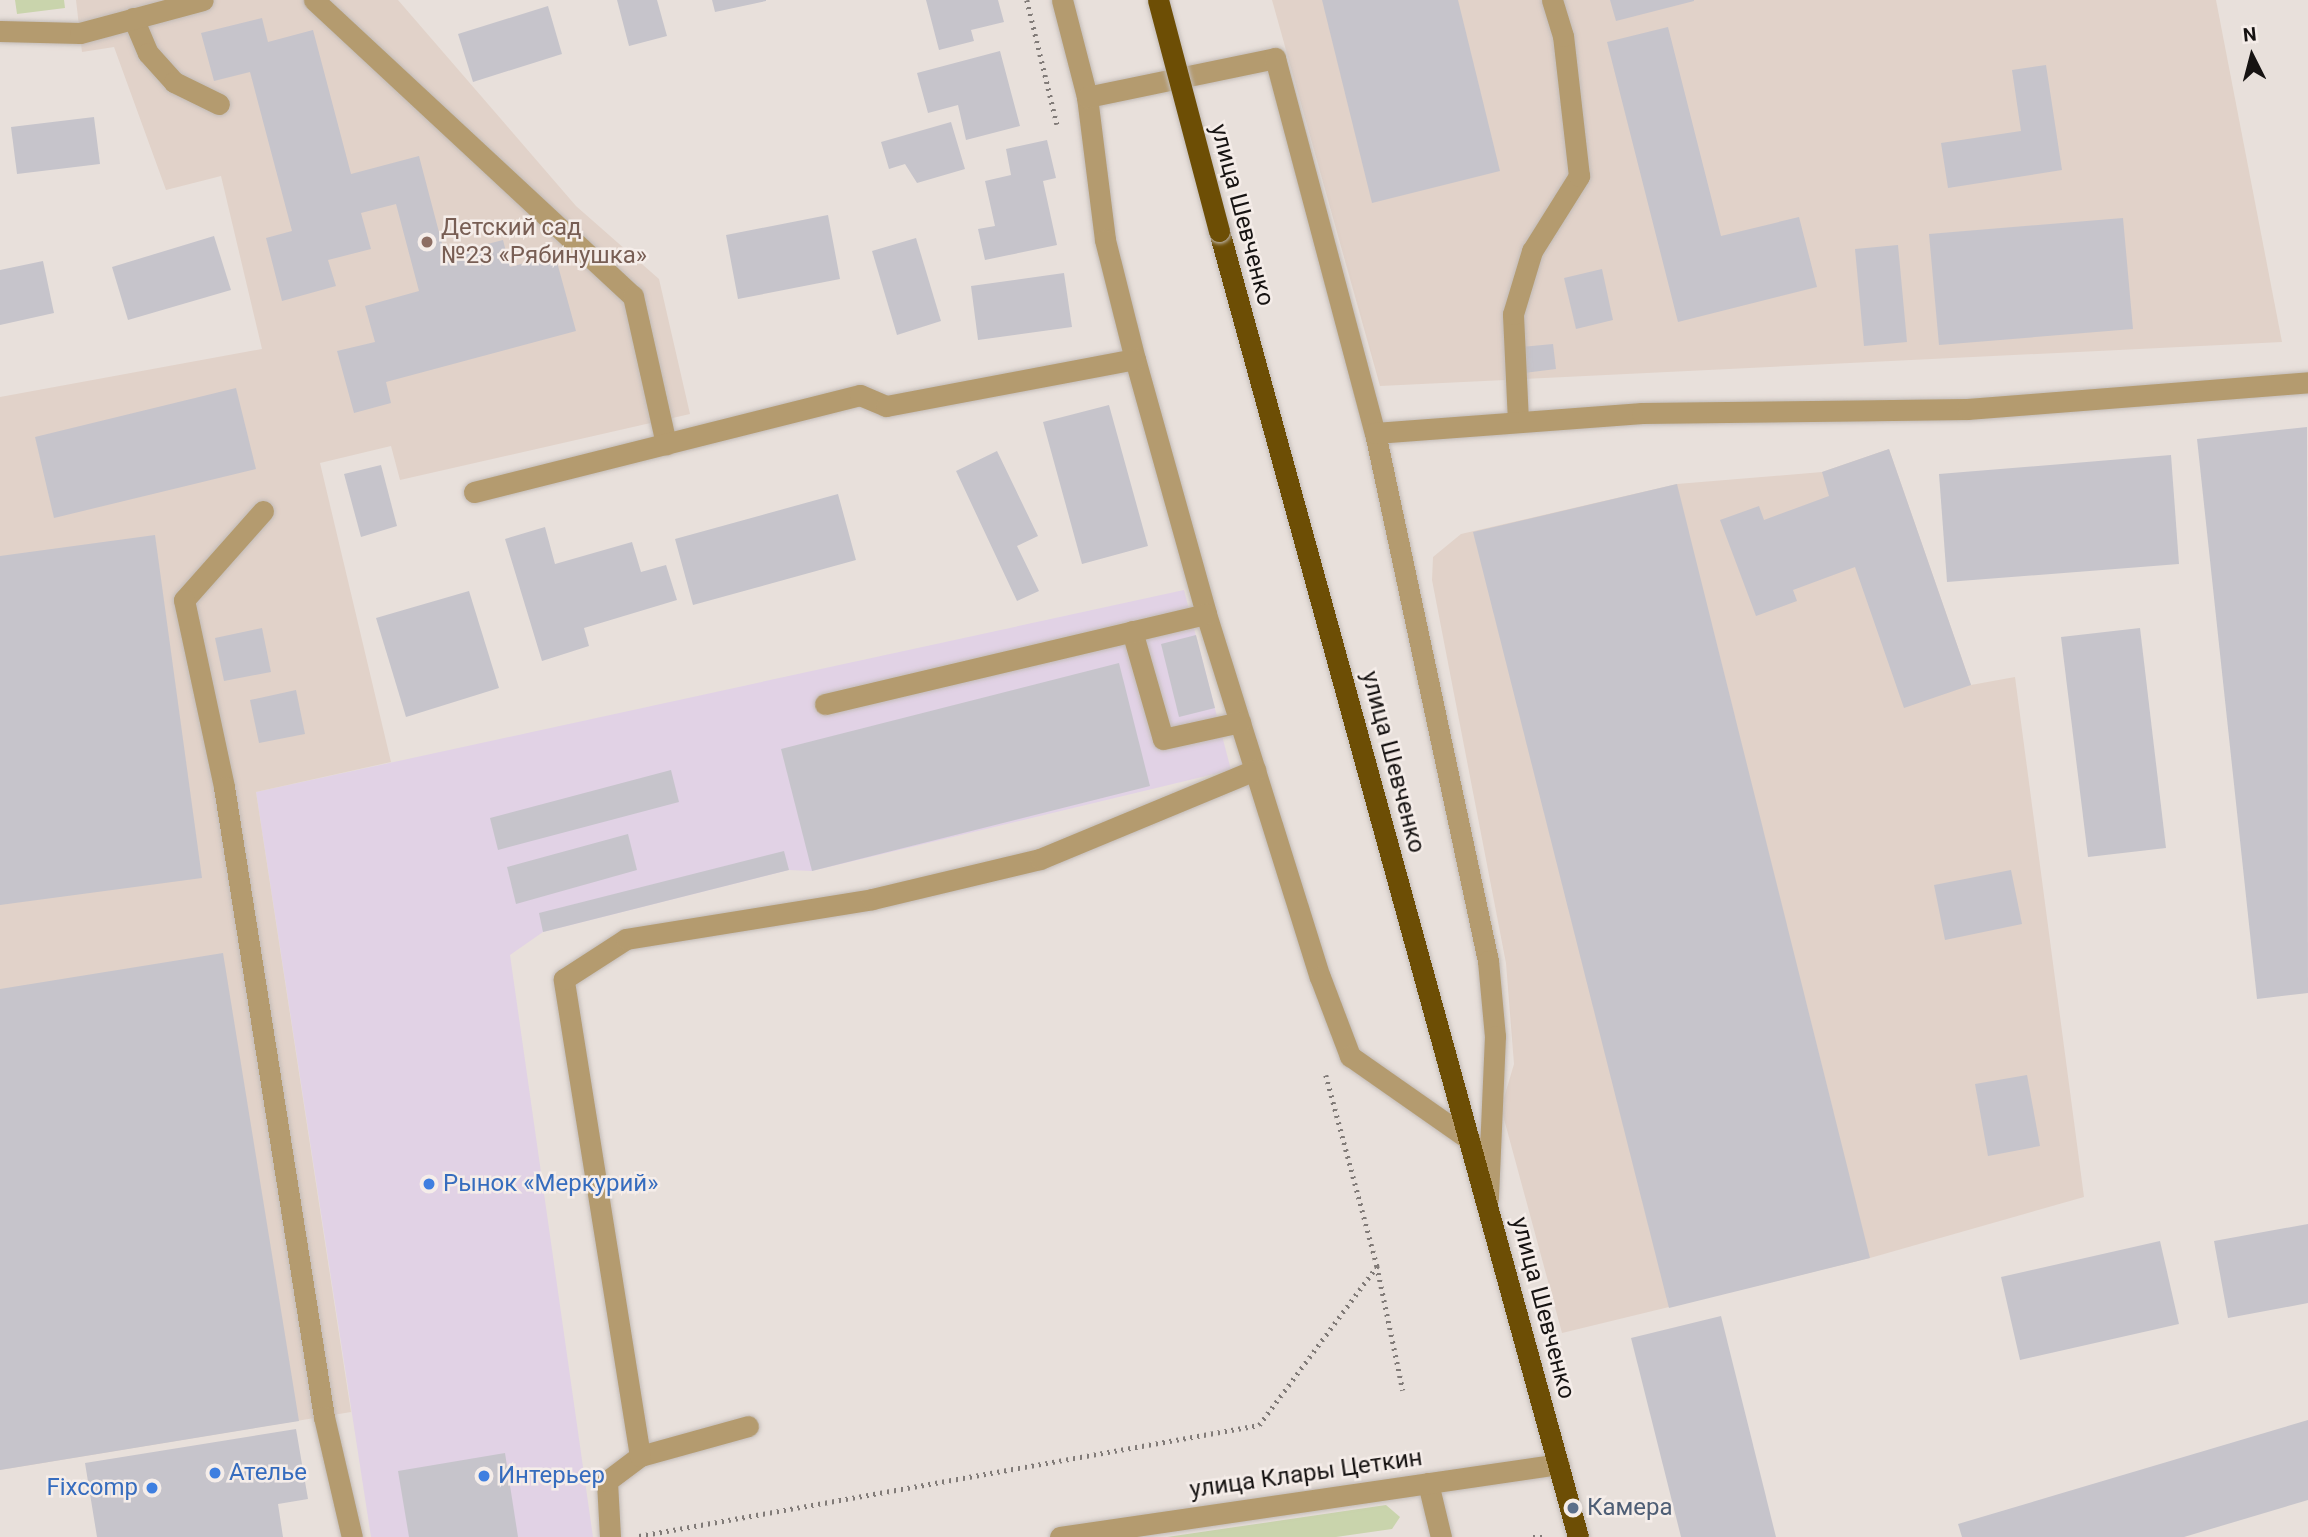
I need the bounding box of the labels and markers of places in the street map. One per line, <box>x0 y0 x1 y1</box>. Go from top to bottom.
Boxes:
place label: Детский сад №23 «Рябинушка» <box>441 214 647 270</box>
marker: Детский сад №23 «Рябинушка» <box>419 234 435 250</box>
place label: Рынок «Меркурий» <box>443 1170 658 1198</box>
marker: Рынок «Меркурий» <box>421 1176 437 1192</box>
place label: Ателье <box>229 1459 307 1487</box>
place label: Интерьер <box>498 1462 605 1490</box>
marker: Ателье <box>207 1465 223 1481</box>
marker: Интерьер <box>476 1468 492 1484</box>
place label: Fixcomp <box>46 1474 138 1502</box>
marker: Fixcomp <box>144 1480 160 1496</box>
place label: Камера <box>1587 1494 1673 1522</box>
marker: Камера <box>1565 1500 1581 1516</box>

